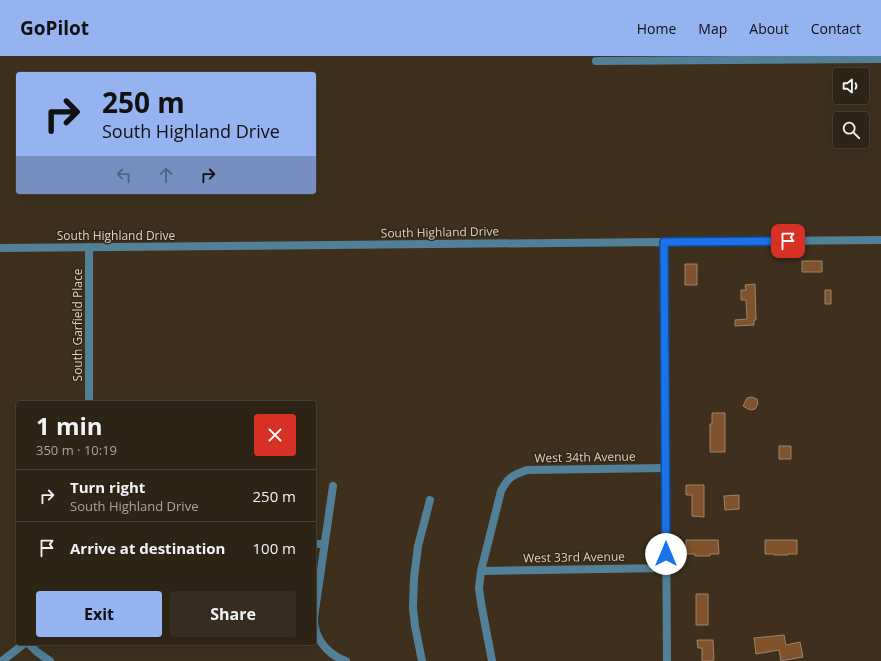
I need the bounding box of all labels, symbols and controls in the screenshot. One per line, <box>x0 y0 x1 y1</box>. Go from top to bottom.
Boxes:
text: GoPilot <box>20 15 89 41</box>
text: Home <box>637 19 676 38</box>
text: Map <box>698 19 727 38</box>
text: About <box>749 19 789 38</box>
text: Contact <box>811 19 861 38</box>
map controls <box>833 68 869 148</box>
button: sound <box>833 68 869 104</box>
text: 250 m <box>102 83 185 121</box>
icon: right <box>36 88 88 140</box>
button: search <box>833 112 869 148</box>
text: South Highland Drive <box>102 119 280 143</box>
icon: left <box>113 164 135 186</box>
icon: ahead <box>155 164 177 186</box>
icon: right <box>197 164 219 186</box>
street label: South Highland Drive <box>381 222 500 242</box>
pin <box>771 224 805 258</box>
street label: South Highland Drive <box>57 227 176 244</box>
icon: arrive <box>777 230 799 252</box>
street label: South Garfield Place <box>69 268 86 381</box>
text: 1 min <box>36 409 103 442</box>
button: close <box>254 414 296 456</box>
text: 350 m · 10:19 <box>36 441 117 459</box>
street label: West 34th Avenue <box>534 448 636 466</box>
text: Turn right <box>70 477 145 497</box>
icon: right <box>36 485 58 507</box>
text: 250 m <box>252 486 296 506</box>
text: South Highland Drive <box>70 497 198 515</box>
position arrow <box>645 533 687 575</box>
icon: arrive <box>36 537 58 559</box>
text: Arrive at destination <box>70 538 225 558</box>
text: 100 m <box>252 538 296 558</box>
street label: West 33rd Avenue <box>523 548 625 566</box>
button: Exit <box>36 591 162 637</box>
button: Share <box>170 591 296 637</box>

